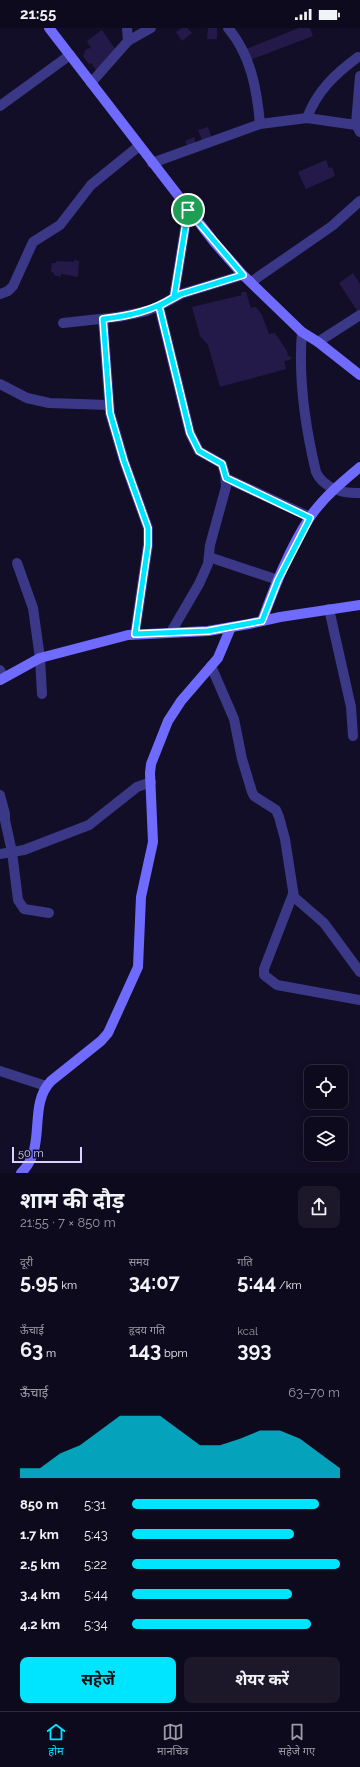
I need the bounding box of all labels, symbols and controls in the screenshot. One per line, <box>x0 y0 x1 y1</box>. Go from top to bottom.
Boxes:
text: 21:55 <box>20 5 56 23</box>
pin <box>171 193 205 227</box>
icon: arrive <box>177 199 199 221</box>
map controls <box>304 1065 348 1161</box>
button: locate <box>304 1065 348 1109</box>
button: layers <box>304 1117 348 1161</box>
scale bar <box>12 1145 82 1164</box>
text: 50 m <box>18 1147 44 1160</box>
button: share <box>298 1186 340 1228</box>
text: शाम की दौड़ <box>20 1187 124 1213</box>
text: 21:55 · 7 × 850 m <box>20 1215 116 1230</box>
text: दूरी <box>20 1256 33 1269</box>
text: समय <box>129 1256 149 1269</box>
text: गति <box>237 1256 253 1269</box>
text: 5.95 <box>20 1270 58 1294</box>
text: 34:07 <box>129 1270 180 1294</box>
text: 5:44 <box>237 1270 276 1294</box>
text: km <box>58 1279 77 1292</box>
text: /km <box>276 1279 302 1292</box>
text: ऊँचाई <box>20 1324 44 1337</box>
text: हृदय गति <box>129 1324 165 1337</box>
text: kcal <box>237 1325 258 1338</box>
text: 63 <box>20 1338 43 1362</box>
text: 143 <box>129 1338 161 1362</box>
text: 393 <box>237 1338 271 1362</box>
text: m <box>43 1347 56 1360</box>
text: bpm <box>161 1347 188 1360</box>
text: ऊँचाई <box>20 1385 48 1400</box>
text: 63–70 m <box>288 1385 340 1400</box>
text: 850 m <box>20 1497 58 1512</box>
text: 5:31 <box>84 1497 106 1512</box>
text: 1.7 km <box>20 1527 59 1542</box>
text: 5:43 <box>84 1527 108 1542</box>
text: 2.5 km <box>20 1557 60 1572</box>
text: 5:22 <box>84 1557 107 1572</box>
text: 3.4 km <box>20 1587 60 1602</box>
text: 5:44 <box>84 1587 108 1602</box>
text: 4.2 km <box>20 1617 60 1632</box>
text: 5:34 <box>84 1617 108 1632</box>
button: सहेजें <box>20 1657 176 1703</box>
button: शेयर करें <box>184 1657 340 1703</box>
tab: होम <box>45 1721 67 1759</box>
tab: मानचित्र <box>157 1721 188 1759</box>
tab: सहेजे गए <box>278 1721 315 1759</box>

